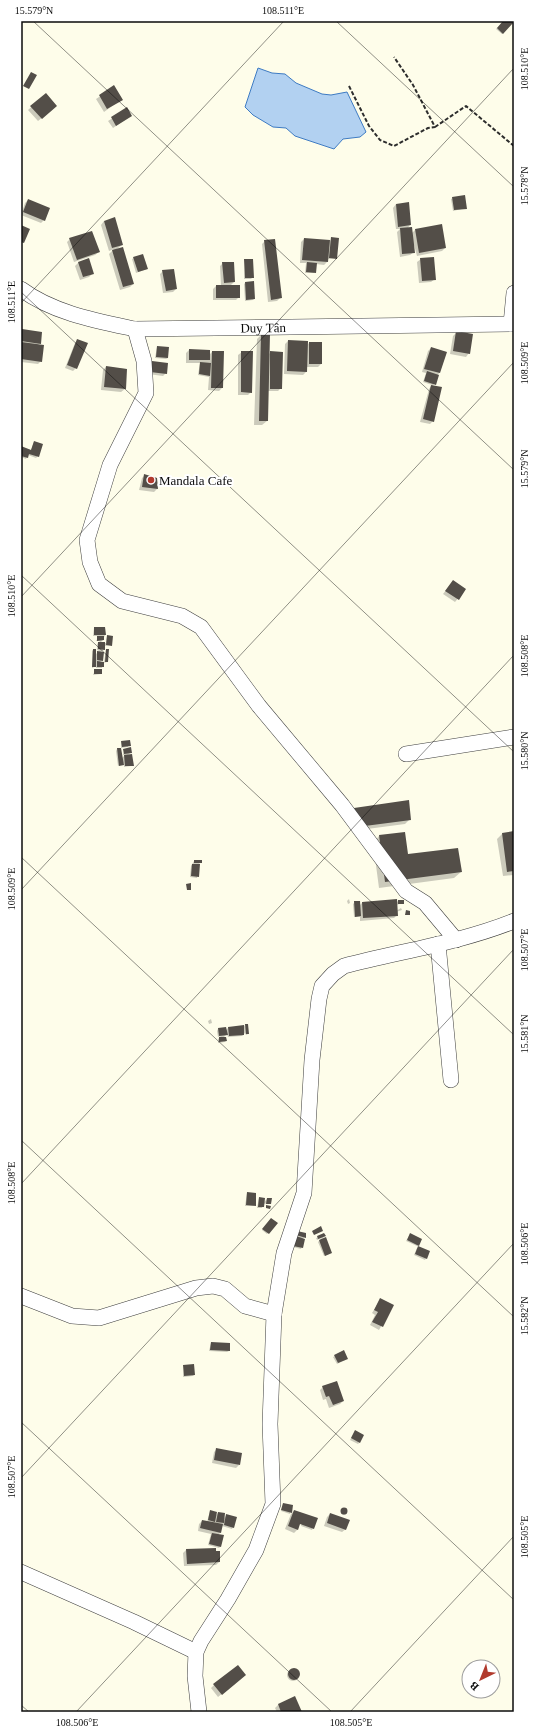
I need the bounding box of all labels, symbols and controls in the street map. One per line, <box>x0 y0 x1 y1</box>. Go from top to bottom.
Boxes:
text: 15.579°N <box>15 5 53 16</box>
text: 108.511°E <box>262 5 304 16</box>
text: 108.510°E <box>519 48 530 90</box>
text: 15.578°N <box>519 167 530 205</box>
text: 108.511°E <box>6 281 17 323</box>
street label: Duy Tân <box>240 320 287 336</box>
text: 108.509°E <box>519 342 530 384</box>
text: 15.579°N <box>519 450 530 488</box>
place label: Mandala Cafe <box>159 473 233 488</box>
marker: Mandala Cafe <box>146 475 156 485</box>
text: 108.510°E <box>6 575 17 617</box>
text: 108.508°E <box>519 635 530 677</box>
text: 15.580°N <box>519 732 530 770</box>
text: 108.509°E <box>6 868 17 910</box>
text: 108.507°E <box>519 929 530 971</box>
text: 15.581°N <box>519 1015 530 1053</box>
text: 108.508°E <box>6 1162 17 1204</box>
text: 108.506°E <box>519 1223 530 1265</box>
text: 15.582°N <box>519 1297 530 1335</box>
text: 108.507°E <box>6 1456 17 1498</box>
text: 108.505°E <box>519 1516 530 1558</box>
north arrow <box>461 1659 501 1699</box>
text: B <box>467 1679 481 1693</box>
text: 108.506°E <box>56 1717 98 1728</box>
text: 108.505°E <box>330 1717 372 1728</box>

